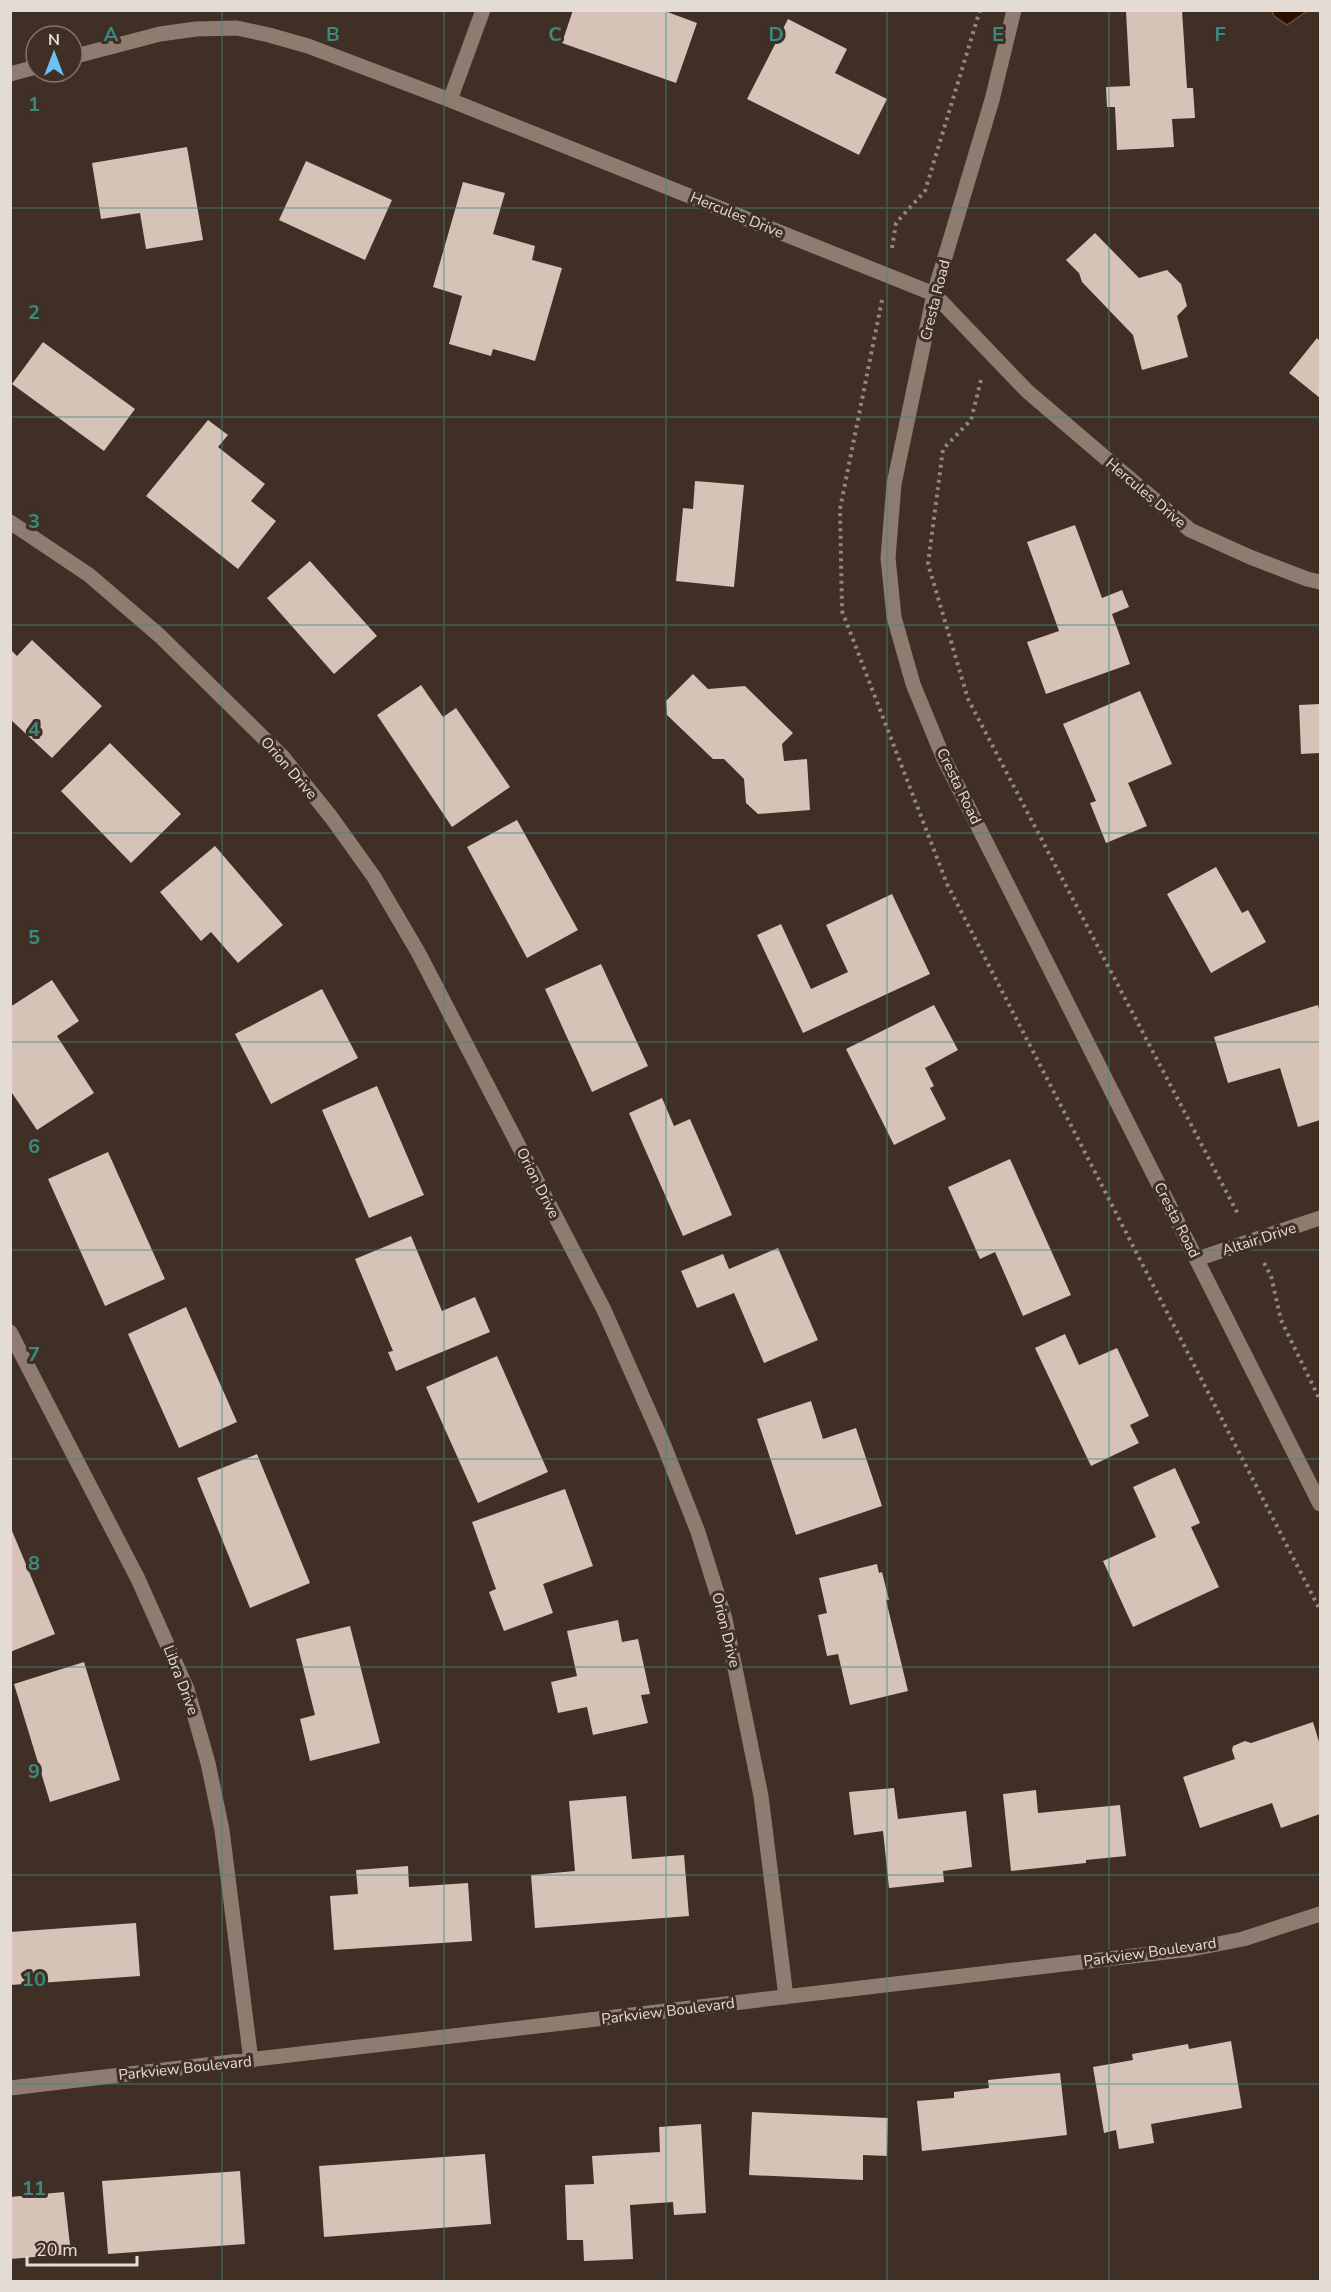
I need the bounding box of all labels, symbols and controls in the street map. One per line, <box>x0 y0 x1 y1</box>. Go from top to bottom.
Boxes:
text: A <box>104 21 119 48</box>
text: B <box>326 21 340 48</box>
text: C <box>548 21 562 48</box>
text: D <box>768 21 784 48</box>
text: E <box>992 21 1004 48</box>
text: F <box>1214 21 1226 48</box>
north arrow <box>24 24 84 84</box>
text: N <box>48 29 60 51</box>
text: 1 <box>28 91 40 118</box>
street label: Hercules Drive <box>687 187 787 243</box>
street label: Cresta Road <box>915 258 955 342</box>
text: 2 <box>28 299 40 326</box>
street label: Hercules Drive <box>1102 454 1190 532</box>
text: 3 <box>28 508 40 535</box>
text: 4 <box>28 716 40 743</box>
street label: Orion Drive <box>256 733 322 803</box>
street label: Cresta Road <box>932 745 986 827</box>
text: 5 <box>28 924 40 951</box>
text: 6 <box>28 1133 40 1160</box>
street label: Orion Drive <box>512 1144 564 1222</box>
street label: Cresta Road <box>1149 1179 1205 1261</box>
street label: Altair Drive <box>1219 1218 1299 1260</box>
text: 7 <box>28 1341 40 1368</box>
text: 8 <box>28 1550 40 1577</box>
street label: Orion Drive <box>707 1590 745 1670</box>
street label: Libra Drive <box>159 1642 203 1718</box>
text: 9 <box>28 1758 40 1785</box>
street label: Parkview Boulevard <box>1082 1933 1218 1971</box>
text: 10 <box>22 1966 46 1993</box>
street label: Parkview Boulevard <box>600 1993 736 2029</box>
street label: Parkview Boulevard <box>117 2051 253 2085</box>
text: 11 <box>22 2175 46 2202</box>
scale bar <box>27 2229 136 2267</box>
text: 20 m <box>36 2238 78 2262</box>

